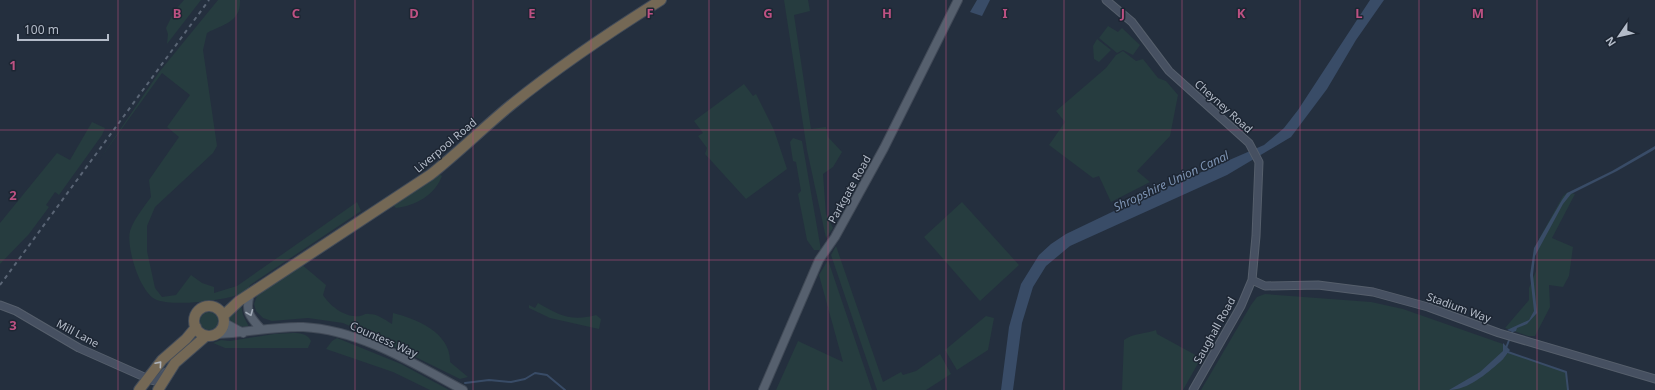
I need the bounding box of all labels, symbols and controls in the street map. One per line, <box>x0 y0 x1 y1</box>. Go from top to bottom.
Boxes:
text: B <box>173 4 181 22</box>
text: C <box>292 4 300 22</box>
text: D <box>409 4 419 22</box>
text: E <box>528 4 536 22</box>
text: F <box>646 4 654 22</box>
text: G <box>763 4 773 22</box>
text: H <box>882 4 892 22</box>
text: I <box>1002 4 1008 22</box>
text: J <box>1120 4 1125 22</box>
text: K <box>1237 4 1246 22</box>
text: L <box>1355 4 1363 22</box>
text: M <box>1472 4 1484 22</box>
scale bar <box>18 16 108 42</box>
north arrow <box>1599 16 1639 56</box>
text: 100 m <box>24 21 59 38</box>
text: N <box>1602 34 1619 50</box>
text: 1 <box>9 56 17 74</box>
street label: Cheyney Road <box>1192 76 1256 136</box>
street label: Liverpool Road <box>411 114 479 176</box>
water label: Shropshire Union Canal <box>1110 146 1232 215</box>
street label: Parkgate Road <box>824 152 874 226</box>
text: 2 <box>9 186 17 204</box>
street label: Stadium Way <box>1425 288 1494 326</box>
street label: Saughall Road <box>1190 294 1238 366</box>
one-way arrow <box>245 309 253 316</box>
text: 3 <box>9 316 17 334</box>
street label: Mill Lane <box>54 316 102 350</box>
street label: Countess Way <box>348 317 421 361</box>
one-way arrow <box>155 361 162 368</box>

